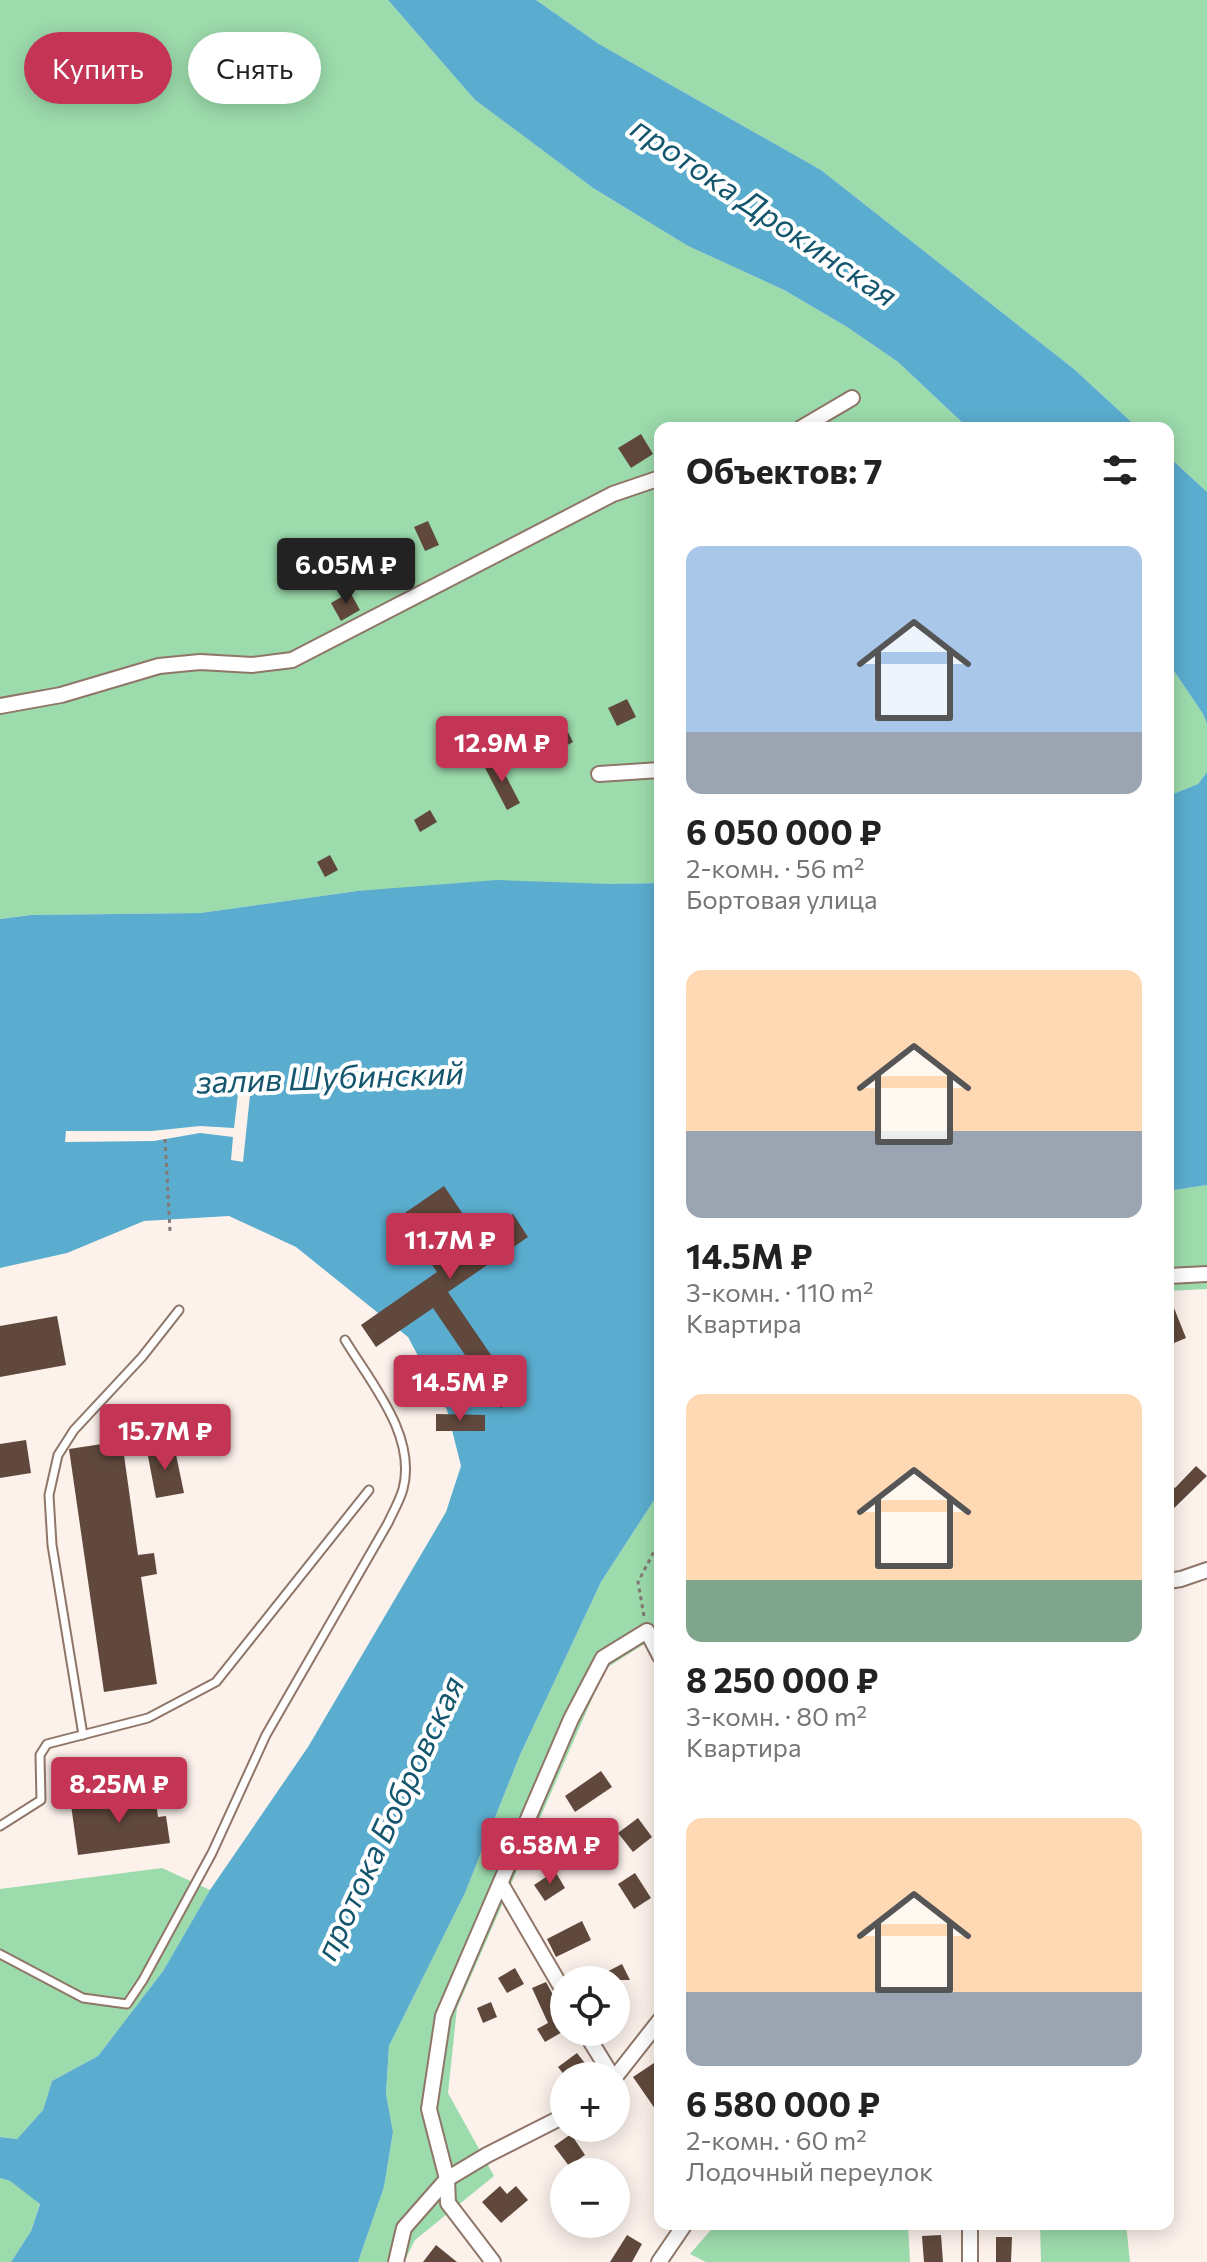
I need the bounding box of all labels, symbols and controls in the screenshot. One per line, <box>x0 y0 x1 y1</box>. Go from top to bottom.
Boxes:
chip: Купить <box>24 32 172 104</box>
chip: Снять <box>188 32 321 104</box>
water label: протока Дрокинская <box>625 106 906 314</box>
icon: filters <box>1098 448 1142 492</box>
text: Объектов: 7 <box>686 449 882 491</box>
pin: 6.05M ₽ <box>272 538 420 606</box>
text: 6.05M ₽ <box>295 548 397 579</box>
icon: home <box>842 598 986 742</box>
pin: 12.9M ₽ <box>428 716 576 784</box>
text: 12.9M ₽ <box>454 726 550 757</box>
text: 6 050 000 ₽ <box>686 810 882 852</box>
text: 2-комн. · 56 m² <box>686 852 865 883</box>
text: Бортовая улица <box>686 883 877 914</box>
icon: home <box>842 1022 986 1166</box>
water label: залив Шубинский <box>195 1051 464 1101</box>
pin: 11.7M ₽ <box>376 1213 524 1281</box>
text: 11.7M ₽ <box>404 1223 496 1254</box>
text: 14.5M ₽ <box>686 1234 813 1276</box>
text: 3-комн. · 110 m² <box>686 1276 873 1307</box>
text: Квартира <box>686 1307 802 1338</box>
pin: 14.5M ₽ <box>386 1355 534 1423</box>
text: 14.5M ₽ <box>412 1365 508 1396</box>
pin: 15.7M ₽ <box>91 1404 239 1472</box>
text: 15.7M ₽ <box>118 1414 212 1445</box>
icon: home <box>842 1446 986 1590</box>
text: 8 250 000 ₽ <box>686 1658 878 1700</box>
water label: протока Бобровская <box>305 1669 472 1966</box>
text: 3-комн. · 80 m² <box>686 1700 867 1731</box>
text: Квартира <box>686 1731 802 1762</box>
pin: 8.25M ₽ <box>45 1757 193 1825</box>
text: 8.25M ₽ <box>69 1767 169 1798</box>
pin: 6.58M ₽ <box>476 1818 624 1886</box>
text: 6.58M ₽ <box>500 1828 600 1859</box>
icon: home <box>842 1870 986 2014</box>
map controls <box>550 1966 630 2238</box>
button: locate <box>550 1966 630 2046</box>
button: + <box>550 2062 630 2142</box>
text: 6 580 000 ₽ <box>686 2082 880 2124</box>
text: 2-комн. · 60 m² <box>686 2124 867 2155</box>
text: Лодочный переулок <box>686 2155 933 2186</box>
button: − <box>550 2158 630 2238</box>

